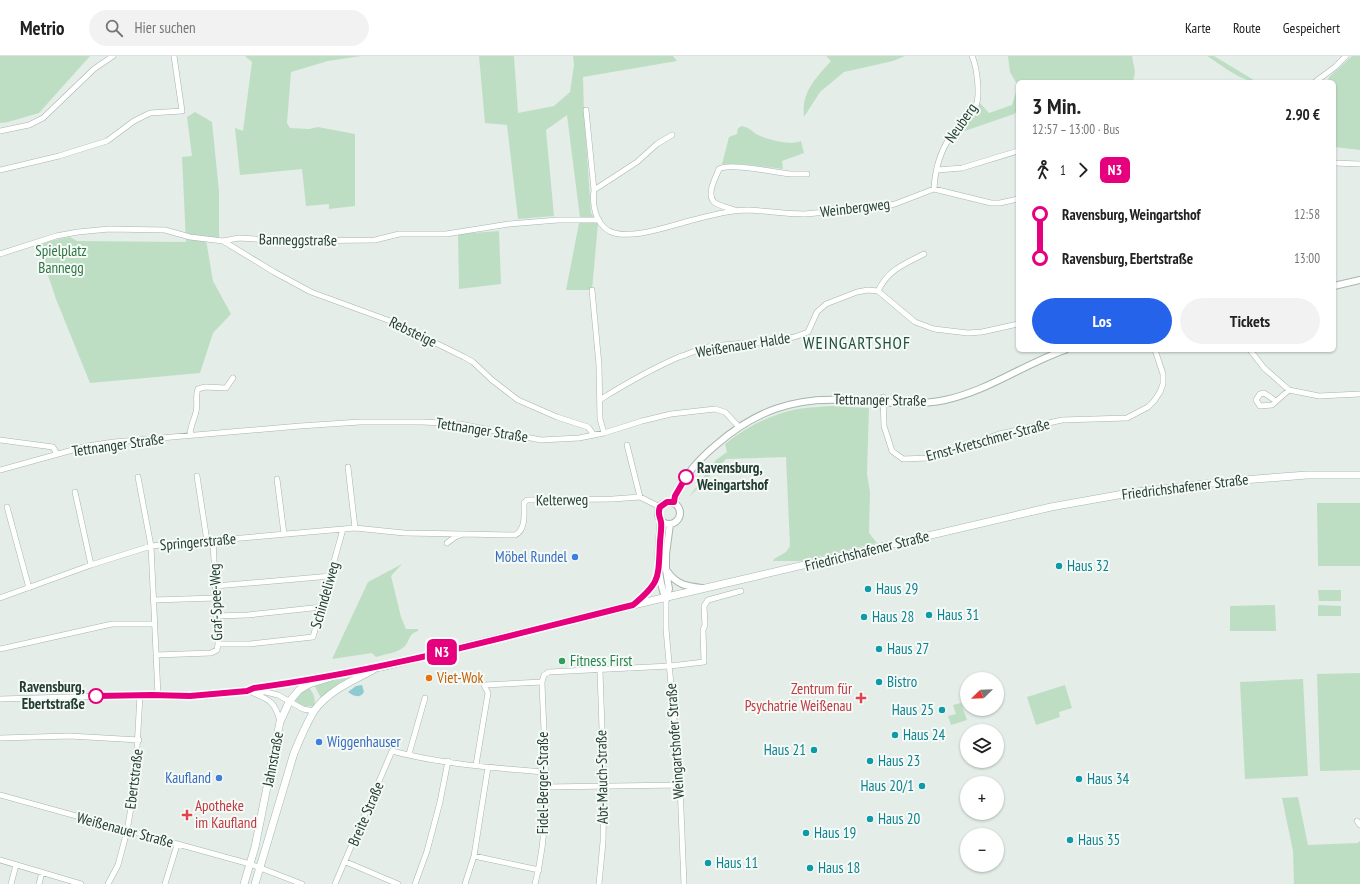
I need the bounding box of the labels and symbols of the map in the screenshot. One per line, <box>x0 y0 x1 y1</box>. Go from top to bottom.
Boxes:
street label: Neuberg <box>940 99 981 146</box>
street label: Weinbergweg <box>819 194 891 221</box>
street label: Banneggstraße <box>259 229 337 250</box>
park label: Spielplatz Bannegg <box>35 241 87 277</box>
street label: Rebsteige <box>386 312 440 351</box>
street label: Weißenauer Halde <box>694 328 791 361</box>
district label: WEINGARTSHOF <box>803 332 911 354</box>
street label: Tettnanger Straße <box>833 389 927 410</box>
street label: Tettnanger Straße <box>435 413 529 446</box>
street label: Ernst-Kretschmer-Straße <box>924 414 1052 465</box>
street label: Tettnanger Straße <box>71 429 165 460</box>
place label: Ravensburg, Weingartshof <box>696 458 769 494</box>
marker: Ravensburg, Weingartshof <box>678 469 694 485</box>
street label: Friedrichshafener Straße <box>1121 469 1249 504</box>
street label: Kelterweg <box>536 490 588 509</box>
street label: Friedrichshafener Straße <box>803 526 931 575</box>
street label: Springerstraße <box>159 529 237 554</box>
place label: Möbel Rundel <box>495 547 567 566</box>
marker: Möbel Rundel <box>570 552 580 562</box>
place label: Haus 32 <box>1067 556 1109 575</box>
street label: Schindeliweg <box>306 559 343 631</box>
marker: Haus 32 <box>1054 561 1064 571</box>
street label: Graf-Spee-Weg <box>205 563 226 641</box>
place label: Haus 29 <box>876 579 918 598</box>
marker: Haus 29 <box>863 584 873 594</box>
place label: Haus 31 <box>937 605 979 624</box>
place label: Haus 28 <box>872 607 914 626</box>
marker: Haus 31 <box>924 610 934 620</box>
marker: Haus 28 <box>859 612 869 622</box>
line badge: N3 <box>424 639 460 665</box>
place label: Haus 27 <box>887 639 929 658</box>
marker: Haus 27 <box>874 644 884 654</box>
place label: Fitness First <box>570 651 632 670</box>
marker: Fitness First <box>557 656 567 666</box>
place label: Viet-Wok <box>436 668 483 687</box>
place label: Bistro <box>887 672 917 691</box>
north arrow <box>960 672 1004 716</box>
marker: Viet-Wok <box>424 673 434 683</box>
place label: Ravensburg, Ebertstraße <box>19 677 85 713</box>
marker: Bistro <box>874 677 884 687</box>
place label: Zentrum für Psychatrie Weißenau <box>745 679 853 715</box>
street label: Weingartshofer Straße <box>661 682 688 800</box>
marker: Ravensburg, Ebertstraße <box>88 688 104 704</box>
marker: Zentrum für Psychatrie Weißenau <box>855 692 867 704</box>
place label: Haus 25 <box>892 700 934 719</box>
marker: Haus 25 <box>937 705 947 715</box>
place label: Haus 24 <box>903 725 946 744</box>
street label: Jahnstraße <box>258 730 287 789</box>
street label: Abt-Mauch-Straße <box>591 730 612 824</box>
marker: Haus 24 <box>890 730 900 740</box>
place label: Wiggenhauser <box>327 732 401 751</box>
street label: Fidel-Berger-Straße <box>533 732 552 834</box>
marker: Wiggenhauser <box>314 737 324 747</box>
place label: Haus 21 <box>764 740 806 759</box>
marker: Haus 21 <box>809 745 819 755</box>
street label: Ebertstraße <box>120 748 147 810</box>
place label: Haus 23 <box>878 751 920 770</box>
marker: Haus 23 <box>865 756 875 766</box>
place label: Kaufland <box>165 768 211 787</box>
place label: Haus 34 <box>1087 769 1130 788</box>
marker: Kaufland <box>214 773 224 783</box>
marker: Haus 34 <box>1074 774 1084 784</box>
place label: Haus 20/1 <box>861 776 914 795</box>
street label: Breite Straße <box>343 779 388 849</box>
marker: Haus 20/1 <box>917 781 927 791</box>
place label: Apotheke im Kaufland <box>195 796 257 832</box>
street label: Weißenauer Straße <box>75 807 176 852</box>
place label: Haus 20 <box>878 809 921 828</box>
marker: Apotheke im Kaufland <box>182 810 192 820</box>
marker: Haus 20 <box>865 814 875 824</box>
place label: Haus 19 <box>814 823 856 842</box>
marker: Haus 19 <box>801 828 811 838</box>
place label: Haus 35 <box>1078 830 1120 849</box>
marker: Haus 35 <box>1065 835 1075 845</box>
place label: Haus 11 <box>716 853 758 872</box>
marker: Haus 11 <box>703 858 713 868</box>
place label: Haus 18 <box>818 858 860 877</box>
marker: Haus 18 <box>805 863 815 873</box>

